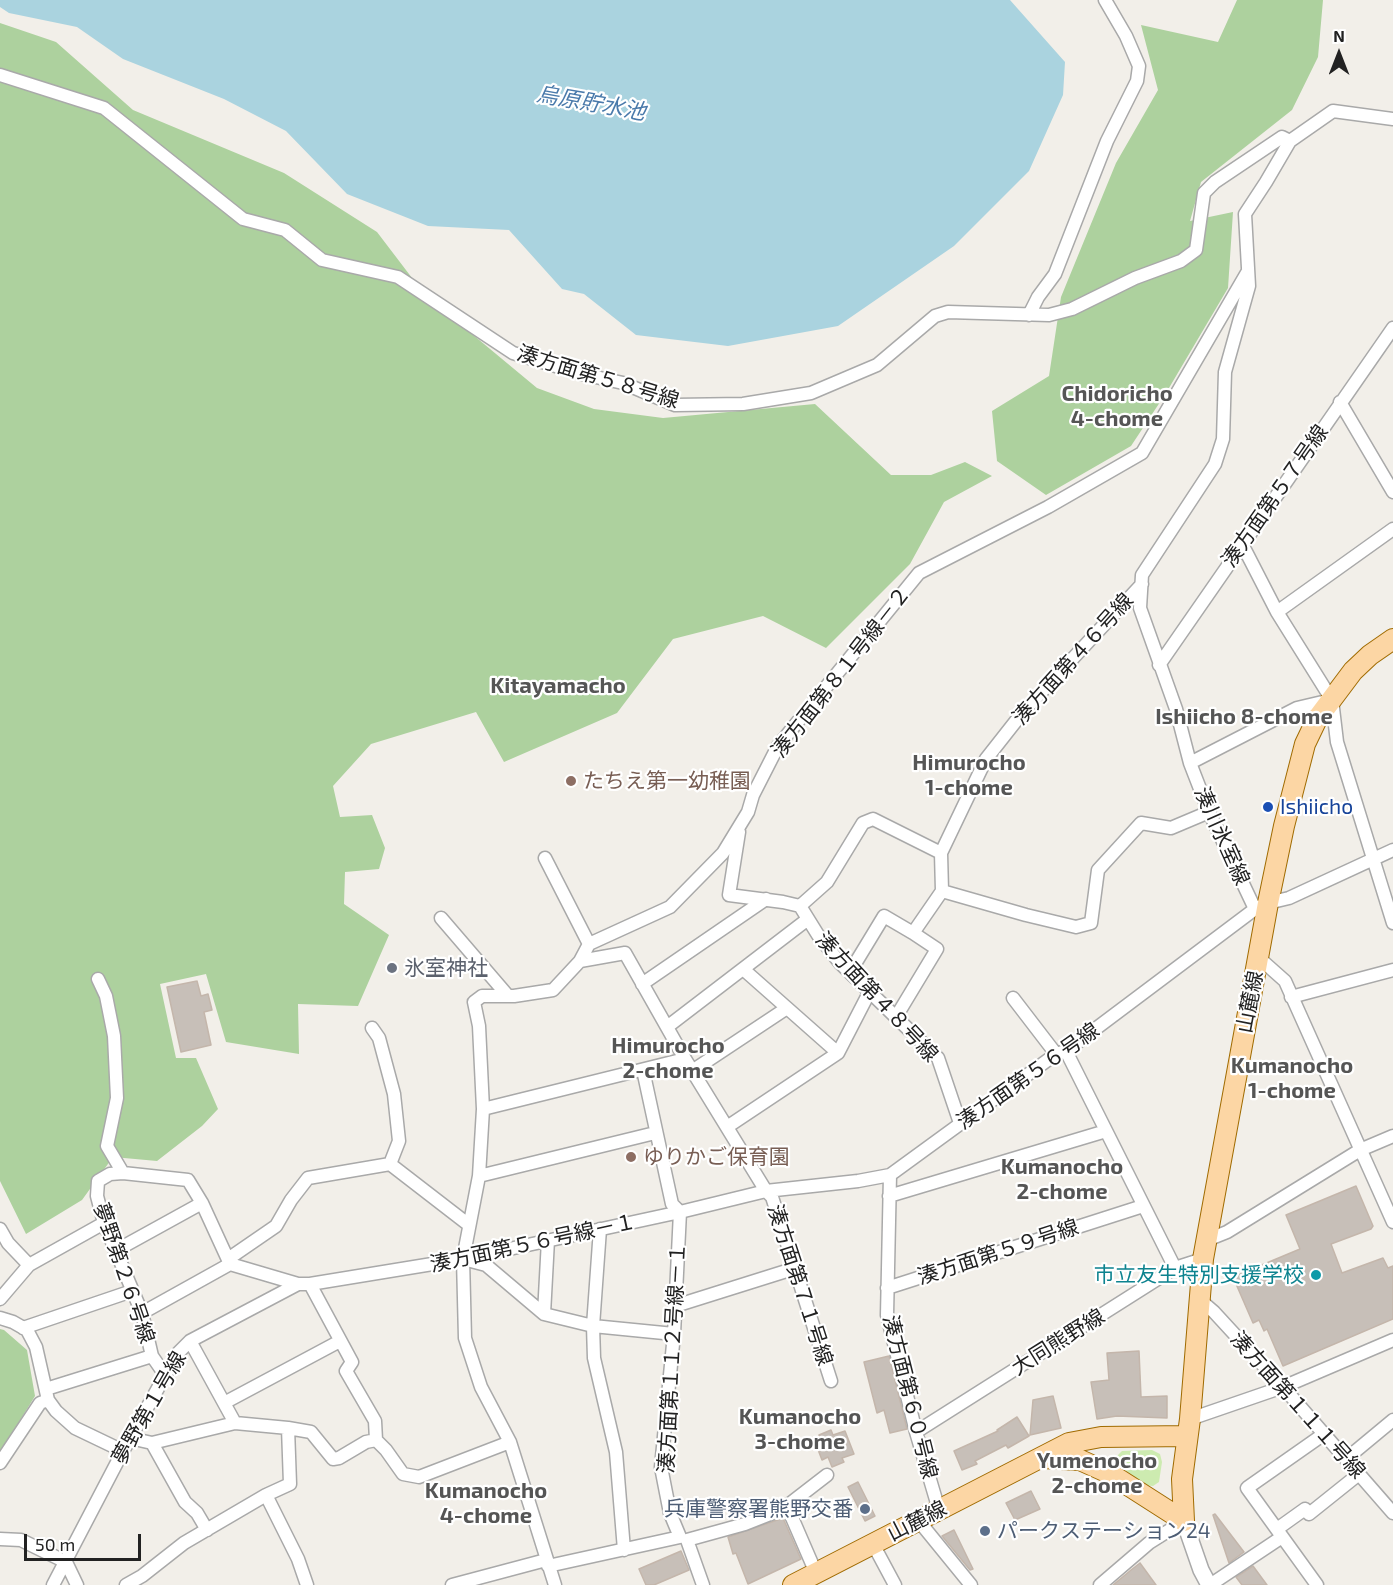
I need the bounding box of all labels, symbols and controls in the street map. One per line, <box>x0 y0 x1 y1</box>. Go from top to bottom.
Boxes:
north arrow <box>1309 24 1369 84</box>
text: N <box>1333 26 1345 45</box>
water label: 烏原貯水池 <box>535 80 647 126</box>
street label: 湊方面第５８号線 <box>514 340 682 414</box>
district label: Chidoricho 4-chome <box>1061 381 1173 433</box>
street label: 湊方面第５７号線 <box>1216 420 1334 572</box>
street label: 湊方面第８１号線－２ <box>766 582 916 762</box>
street label: 湊方面第４６号線 <box>1007 588 1139 730</box>
district label: Kitayamacho <box>490 673 626 699</box>
district label: Ishiicho 8-chome <box>1155 704 1333 730</box>
district label: Himurocho 1-chome <box>912 750 1026 802</box>
place label: たちえ第一幼稚園 <box>583 768 751 794</box>
marker: たちえ第一幼稚園 <box>564 774 578 788</box>
street label: 湊川氷室線 <box>1189 783 1255 889</box>
place label: Ishiicho <box>1280 794 1353 820</box>
marker: Ishiicho <box>1261 800 1275 814</box>
street label: 湊方面第４８号線 <box>810 927 944 1067</box>
place label: 氷室神社 <box>404 955 488 981</box>
marker: 氷室神社 <box>385 961 399 975</box>
street label: 山麓線 <box>1232 969 1268 1035</box>
street label: 湊方面第５６号線 <box>952 1017 1104 1135</box>
district label: Himurocho 2-chome <box>611 1033 725 1084</box>
district label: Kumanocho 1-chome <box>1231 1053 1353 1104</box>
place label: ゆりかご保育園 <box>643 1144 790 1170</box>
marker: ゆりかご保育園 <box>624 1150 638 1164</box>
district label: Kumanocho 2-chome <box>1001 1154 1123 1206</box>
street label: 夢野第２６号線 <box>88 1199 160 1347</box>
street label: 湊方面第７１号線 <box>762 1201 838 1369</box>
street label: 湊方面第５６号線－１ <box>428 1209 638 1277</box>
street label: 湊方面第５９号線 <box>914 1214 1082 1290</box>
street label: 湊方面第１１２号線－１ <box>653 1242 691 1474</box>
place label: 市立友生特別支援学校 <box>1094 1262 1304 1288</box>
marker: 市立友生特別支援学校 <box>1309 1268 1323 1282</box>
street label: 大同熊野線 <box>1007 1303 1109 1381</box>
street label: 湊方面第６０号線 <box>877 1312 943 1482</box>
street label: 湊方面第１１１号線 <box>1225 1326 1371 1484</box>
street label: 夢野第１号線 <box>107 1347 191 1469</box>
district label: Kumanocho 3-chome <box>739 1404 861 1456</box>
district label: Yumenocho 2-chome <box>1037 1448 1157 1500</box>
district label: Kumanocho 4-chome <box>425 1478 547 1530</box>
street label: 山麓線 <box>883 1495 951 1547</box>
place label: 兵庫警察署熊野交番 <box>664 1496 853 1522</box>
marker: 兵庫警察署熊野交番 <box>858 1502 872 1516</box>
place label: パークステーション24 <box>997 1518 1211 1544</box>
scale bar <box>27 1522 144 1560</box>
marker: パークステーション24 <box>978 1524 992 1538</box>
text: 50 m <box>35 1533 75 1555</box>

